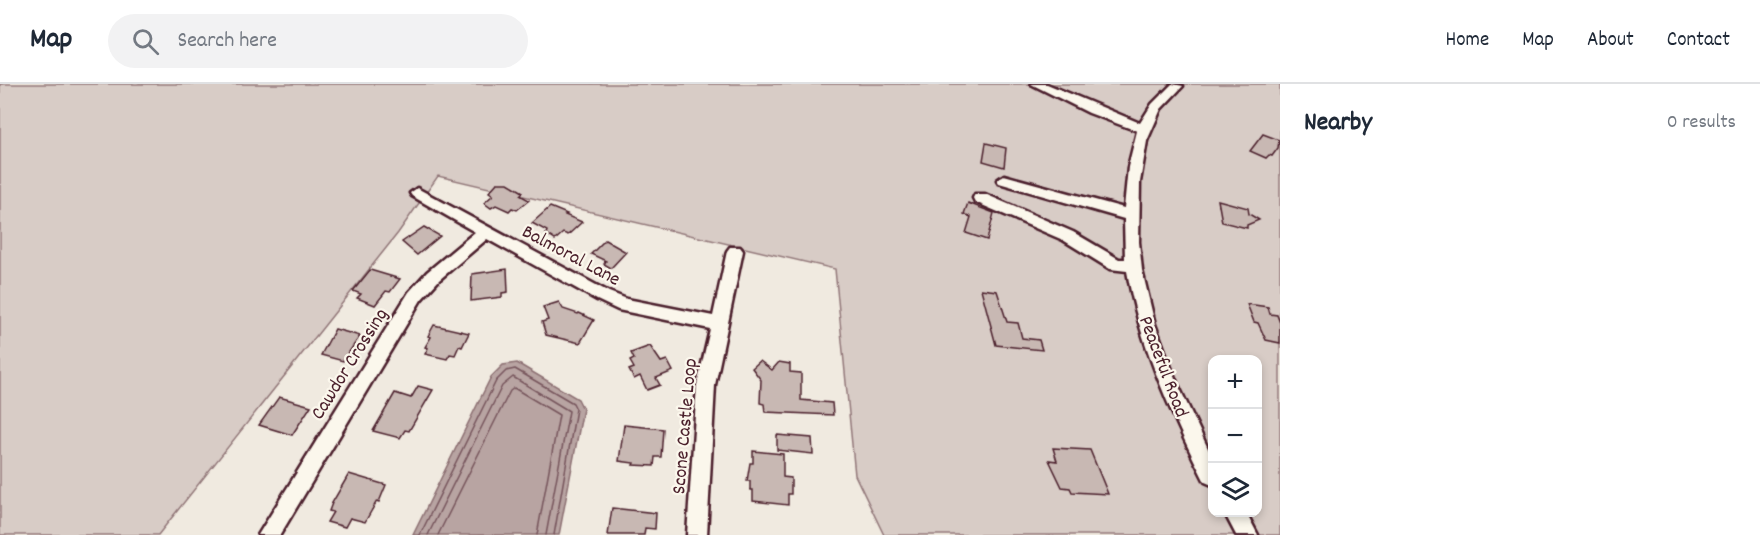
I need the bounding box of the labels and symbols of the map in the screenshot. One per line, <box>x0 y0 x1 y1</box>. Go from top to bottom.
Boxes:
street label: Balmoral Lane <box>516 219 625 294</box>
street label: Cawdor Crossing <box>305 303 396 426</box>
street label: Peaceful Road <box>1130 312 1194 422</box>
street label: Scone Castle Loop <box>666 357 706 496</box>

